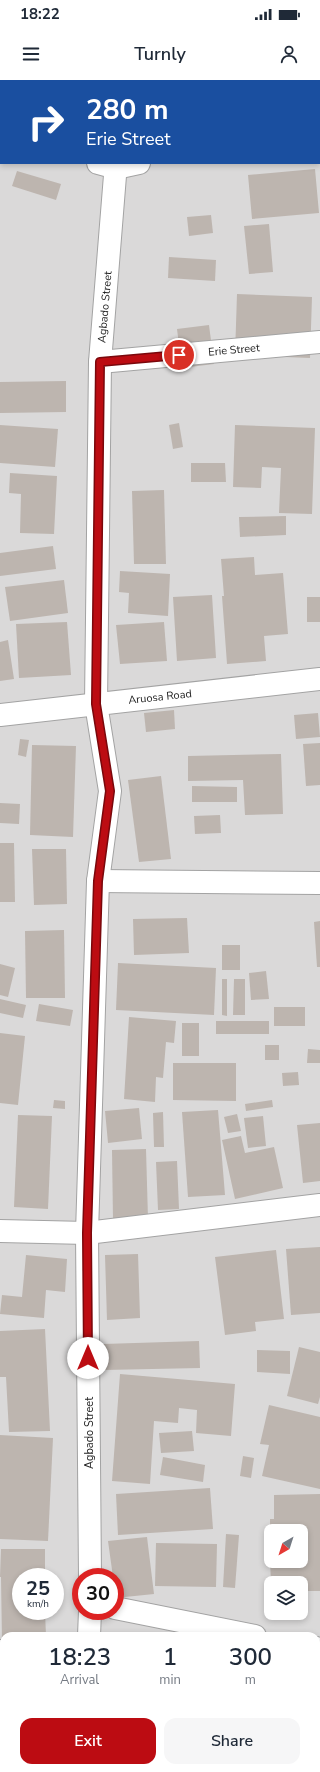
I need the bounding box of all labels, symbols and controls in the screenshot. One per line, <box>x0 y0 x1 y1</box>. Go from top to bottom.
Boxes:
text: 18:22 <box>20 4 60 24</box>
text: Turnly <box>134 42 186 66</box>
icon: menu <box>20 43 42 65</box>
icon: person <box>278 43 300 65</box>
text: 280 m <box>86 91 169 129</box>
icon: right <box>20 96 72 148</box>
text: Erie Street <box>86 127 170 151</box>
street label: Agbado Street <box>94 270 116 344</box>
pin <box>162 338 196 372</box>
street label: Erie Street <box>208 340 261 360</box>
icon: arrive <box>168 344 190 366</box>
street label: Aruosa Road <box>127 686 193 708</box>
position arrow <box>67 1337 109 1379</box>
street label: Agbado Street <box>82 1397 97 1469</box>
north arrow <box>264 1524 308 1568</box>
map controls <box>264 1524 308 1620</box>
speed limit sign: 30 <box>72 1568 124 1620</box>
text: 25 <box>26 1575 50 1602</box>
button: layers <box>264 1576 308 1620</box>
text: km/h <box>27 1597 49 1611</box>
text: 18:23 <box>48 1641 111 1673</box>
text: 1 <box>163 1641 177 1673</box>
text: 300 <box>229 1641 272 1673</box>
text: Arrival <box>60 1671 99 1689</box>
text: min <box>159 1671 181 1689</box>
text: m <box>245 1671 256 1689</box>
button: Exit <box>20 1718 156 1764</box>
button: Share <box>164 1718 300 1764</box>

